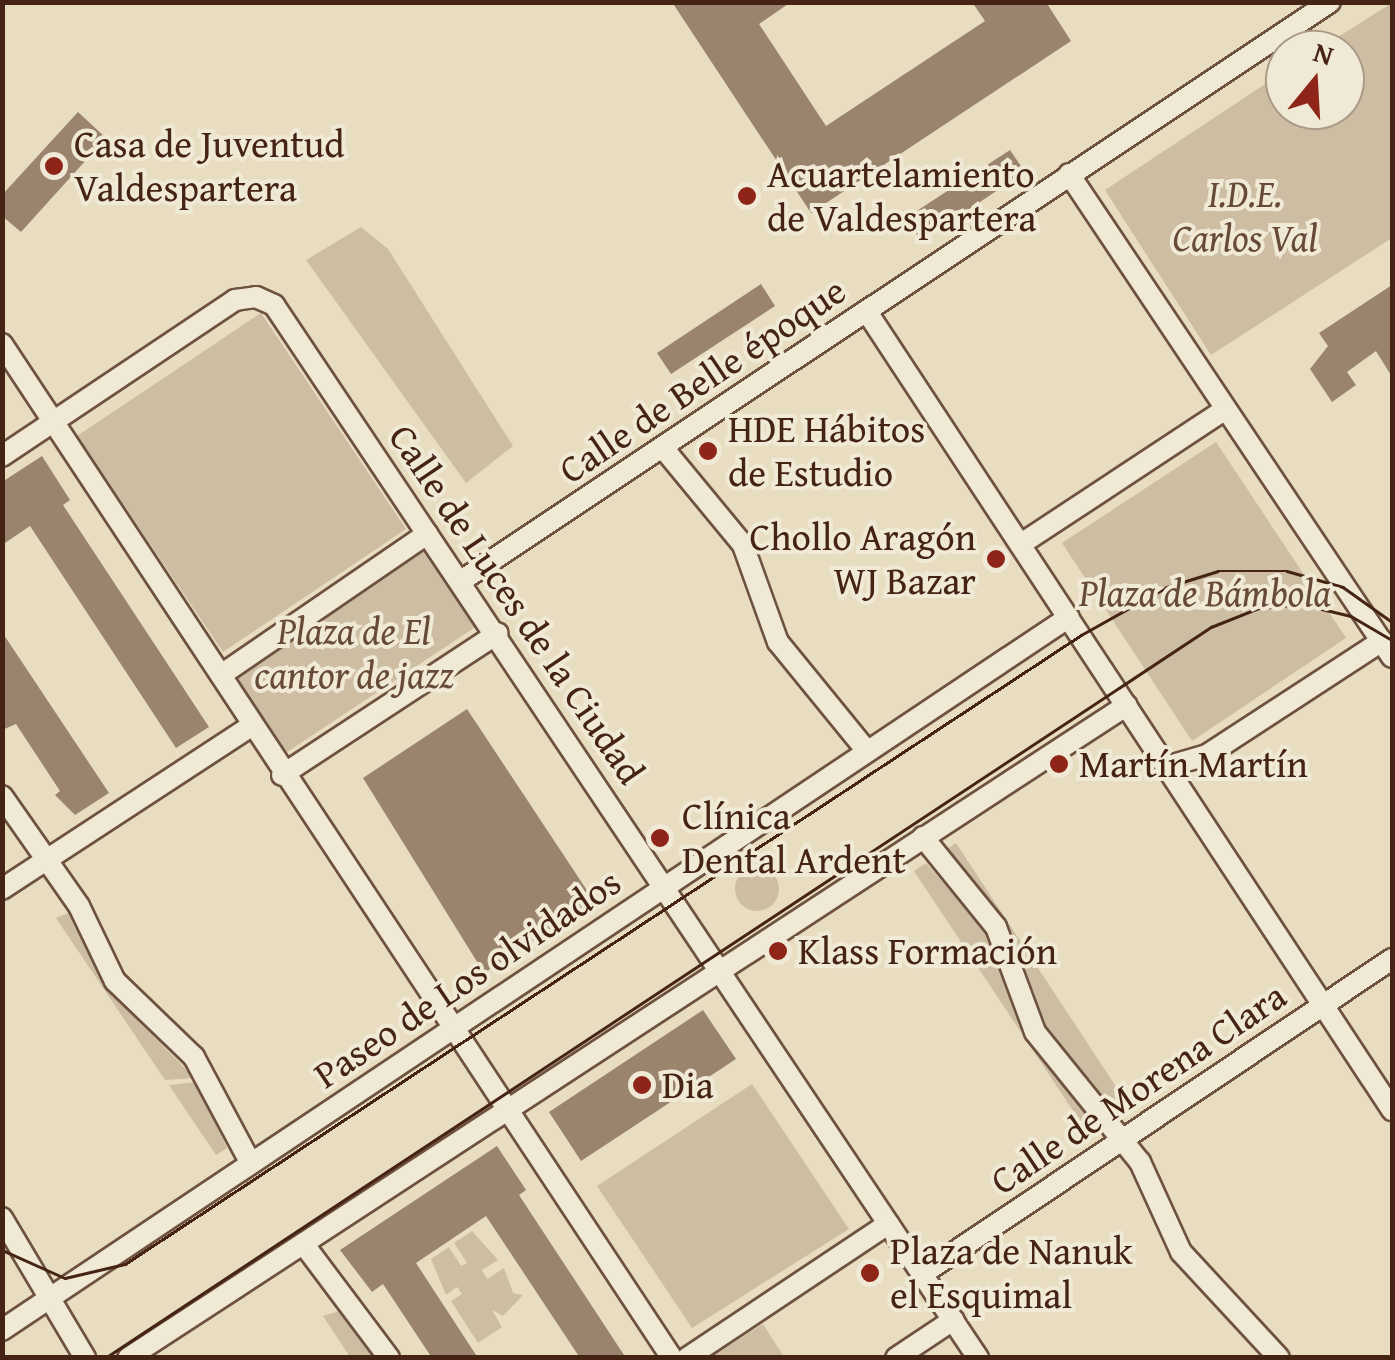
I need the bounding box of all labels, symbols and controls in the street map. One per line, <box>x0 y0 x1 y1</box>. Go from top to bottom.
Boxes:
north arrow <box>1265 30 1365 130</box>
text: N <box>1309 31 1339 75</box>
place label: Casa de Juventud Valdespartera <box>74 121 344 210</box>
place label: Acuartelamiento de Valdespartera <box>767 151 1037 240</box>
marker: Casa de Juventud Valdespartera <box>43 155 65 177</box>
park label: I.D.E. Carlos Val <box>1172 171 1318 260</box>
marker: Acuartelamiento de Valdespartera <box>736 185 758 207</box>
street label: Calle de Belle époque <box>550 267 854 493</box>
place label: HDE Hábitos de Estudio <box>728 406 925 496</box>
street label: Calle de Luces de la Ciudad <box>380 416 654 792</box>
marker: HDE Hábitos de Estudio <box>697 440 719 462</box>
place label: Chollo Aragón WJ Bazar <box>750 514 976 604</box>
marker: Chollo Aragón WJ Bazar <box>985 548 1007 570</box>
park label: Plaza de Bámbola <box>1079 570 1331 616</box>
park label: Plaza de El cantor de jazz <box>254 608 454 698</box>
place label: Martín Martín <box>1079 741 1308 787</box>
marker: Martín Martín <box>1048 753 1070 775</box>
place label: Clínica Dental Ardent <box>682 793 906 882</box>
marker: Clínica Dental Ardent <box>647 825 673 851</box>
street label: Paseo de Los olvidados <box>305 859 629 1097</box>
place label: Klass Formación <box>798 928 1057 974</box>
marker: Klass Formación <box>767 940 789 962</box>
street label: Calle de Morena Clara <box>982 972 1294 1204</box>
place label: Dia <box>662 1062 714 1108</box>
marker: Dia <box>631 1074 653 1096</box>
place label: Plaza de Nanuk el Esquimal <box>890 1228 1132 1318</box>
marker: Plaza de Nanuk el Esquimal <box>859 1262 881 1284</box>

